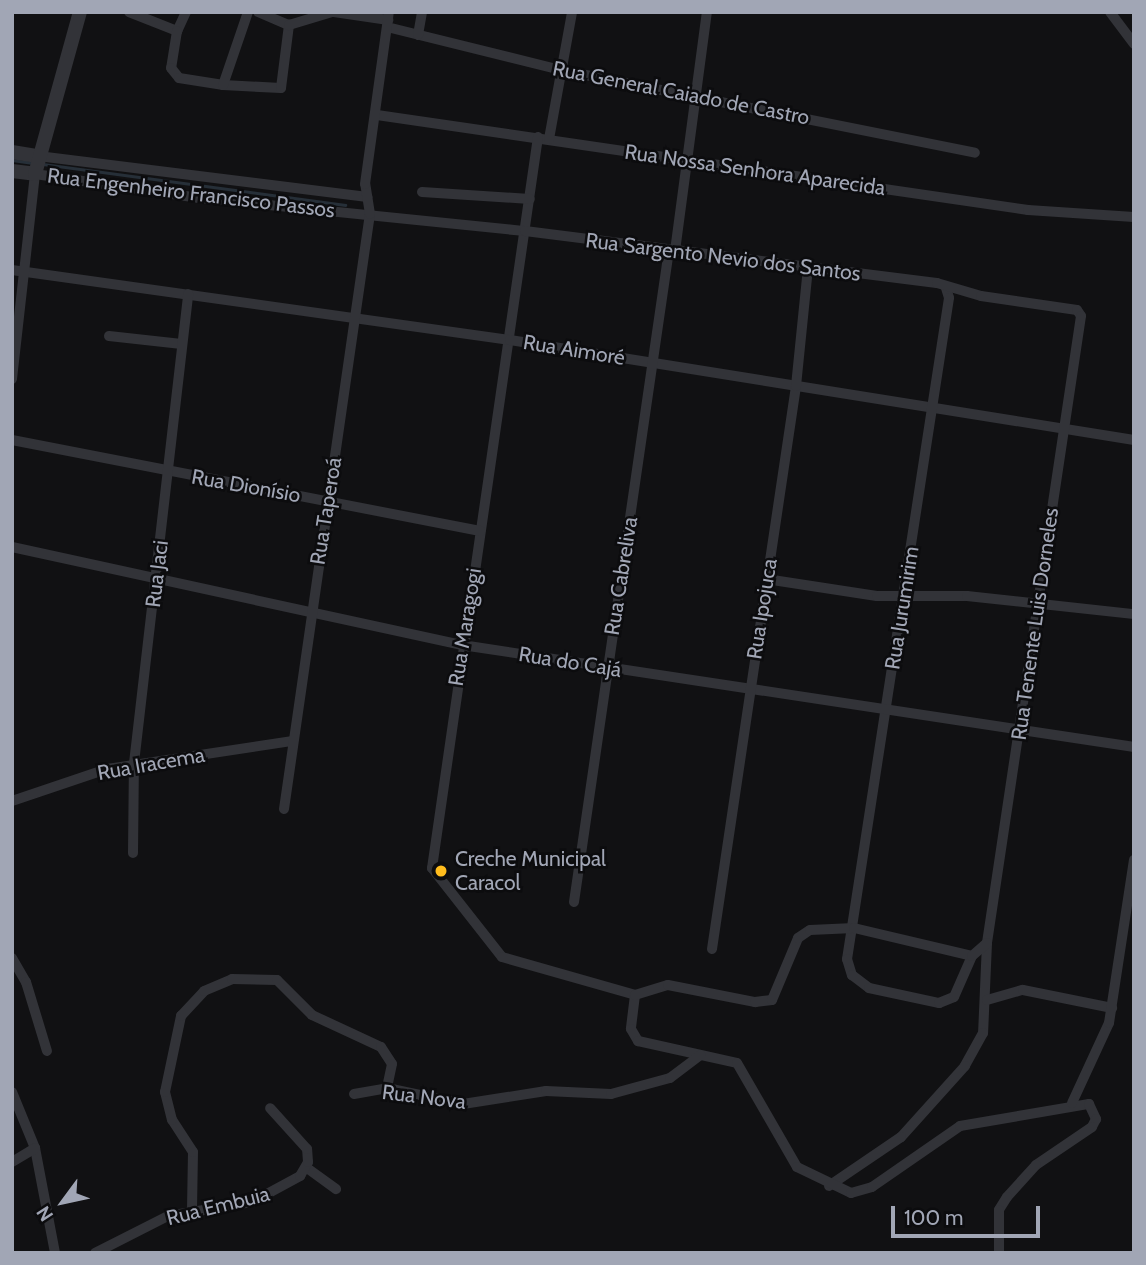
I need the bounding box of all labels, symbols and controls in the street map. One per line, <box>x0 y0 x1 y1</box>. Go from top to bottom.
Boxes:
street label: Rua General Caiado de Castro <box>550 56 812 130</box>
street label: Rua Nossa Senhora Aparecida <box>623 139 887 201</box>
street label: Rua Engenheiro Francisco Passos <box>46 163 336 223</box>
street label: Rua Sargento Nevio dos Santos <box>584 228 862 286</box>
street label: Rua Aimoré <box>521 330 627 370</box>
street label: Rua Taperoá <box>305 455 347 567</box>
street label: Rua Dionísio <box>190 464 302 508</box>
street label: Rua Tenente Luis Dorneles <box>1006 506 1064 742</box>
street label: Rua Cabreliva <box>599 515 643 637</box>
street label: Rua Jaci <box>140 539 174 609</box>
street label: Rua Jurumirim <box>880 545 924 671</box>
street label: Rua Ipojuca <box>742 557 782 661</box>
street label: Rua Maragogi <box>443 566 487 688</box>
street label: Rua do Cajá <box>517 641 623 683</box>
street label: Rua Iracema <box>95 742 207 786</box>
place label: Creche Municipal Caracol <box>455 846 606 896</box>
marker: Creche Municipal Caracol <box>433 863 449 879</box>
street label: Rua Nova <box>381 1079 467 1115</box>
north arrow <box>28 1167 98 1237</box>
street label: Rua Embuia <box>164 1181 272 1231</box>
scale bar <box>894 1192 1043 1236</box>
text: N <box>32 1202 58 1226</box>
text: 100 m <box>904 1205 963 1230</box>

